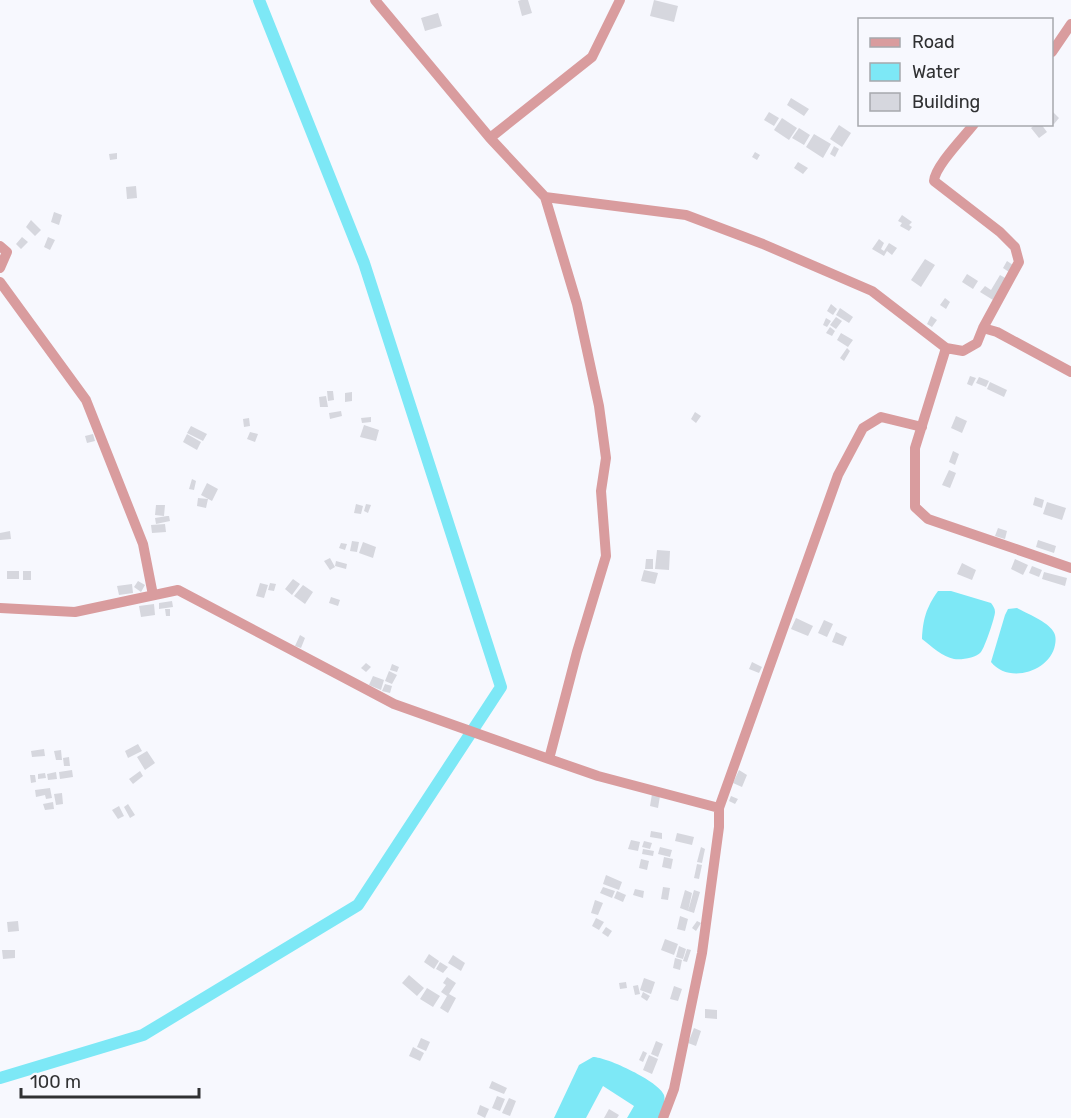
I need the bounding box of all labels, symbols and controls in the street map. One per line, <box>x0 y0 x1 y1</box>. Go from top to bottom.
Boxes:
legend <box>858 18 1053 126</box>
text: Road <box>912 31 955 53</box>
text: Water <box>912 61 960 83</box>
text: Building <box>912 91 980 113</box>
scale bar <box>21 1061 200 1099</box>
text: 100 m <box>30 1071 81 1093</box>

